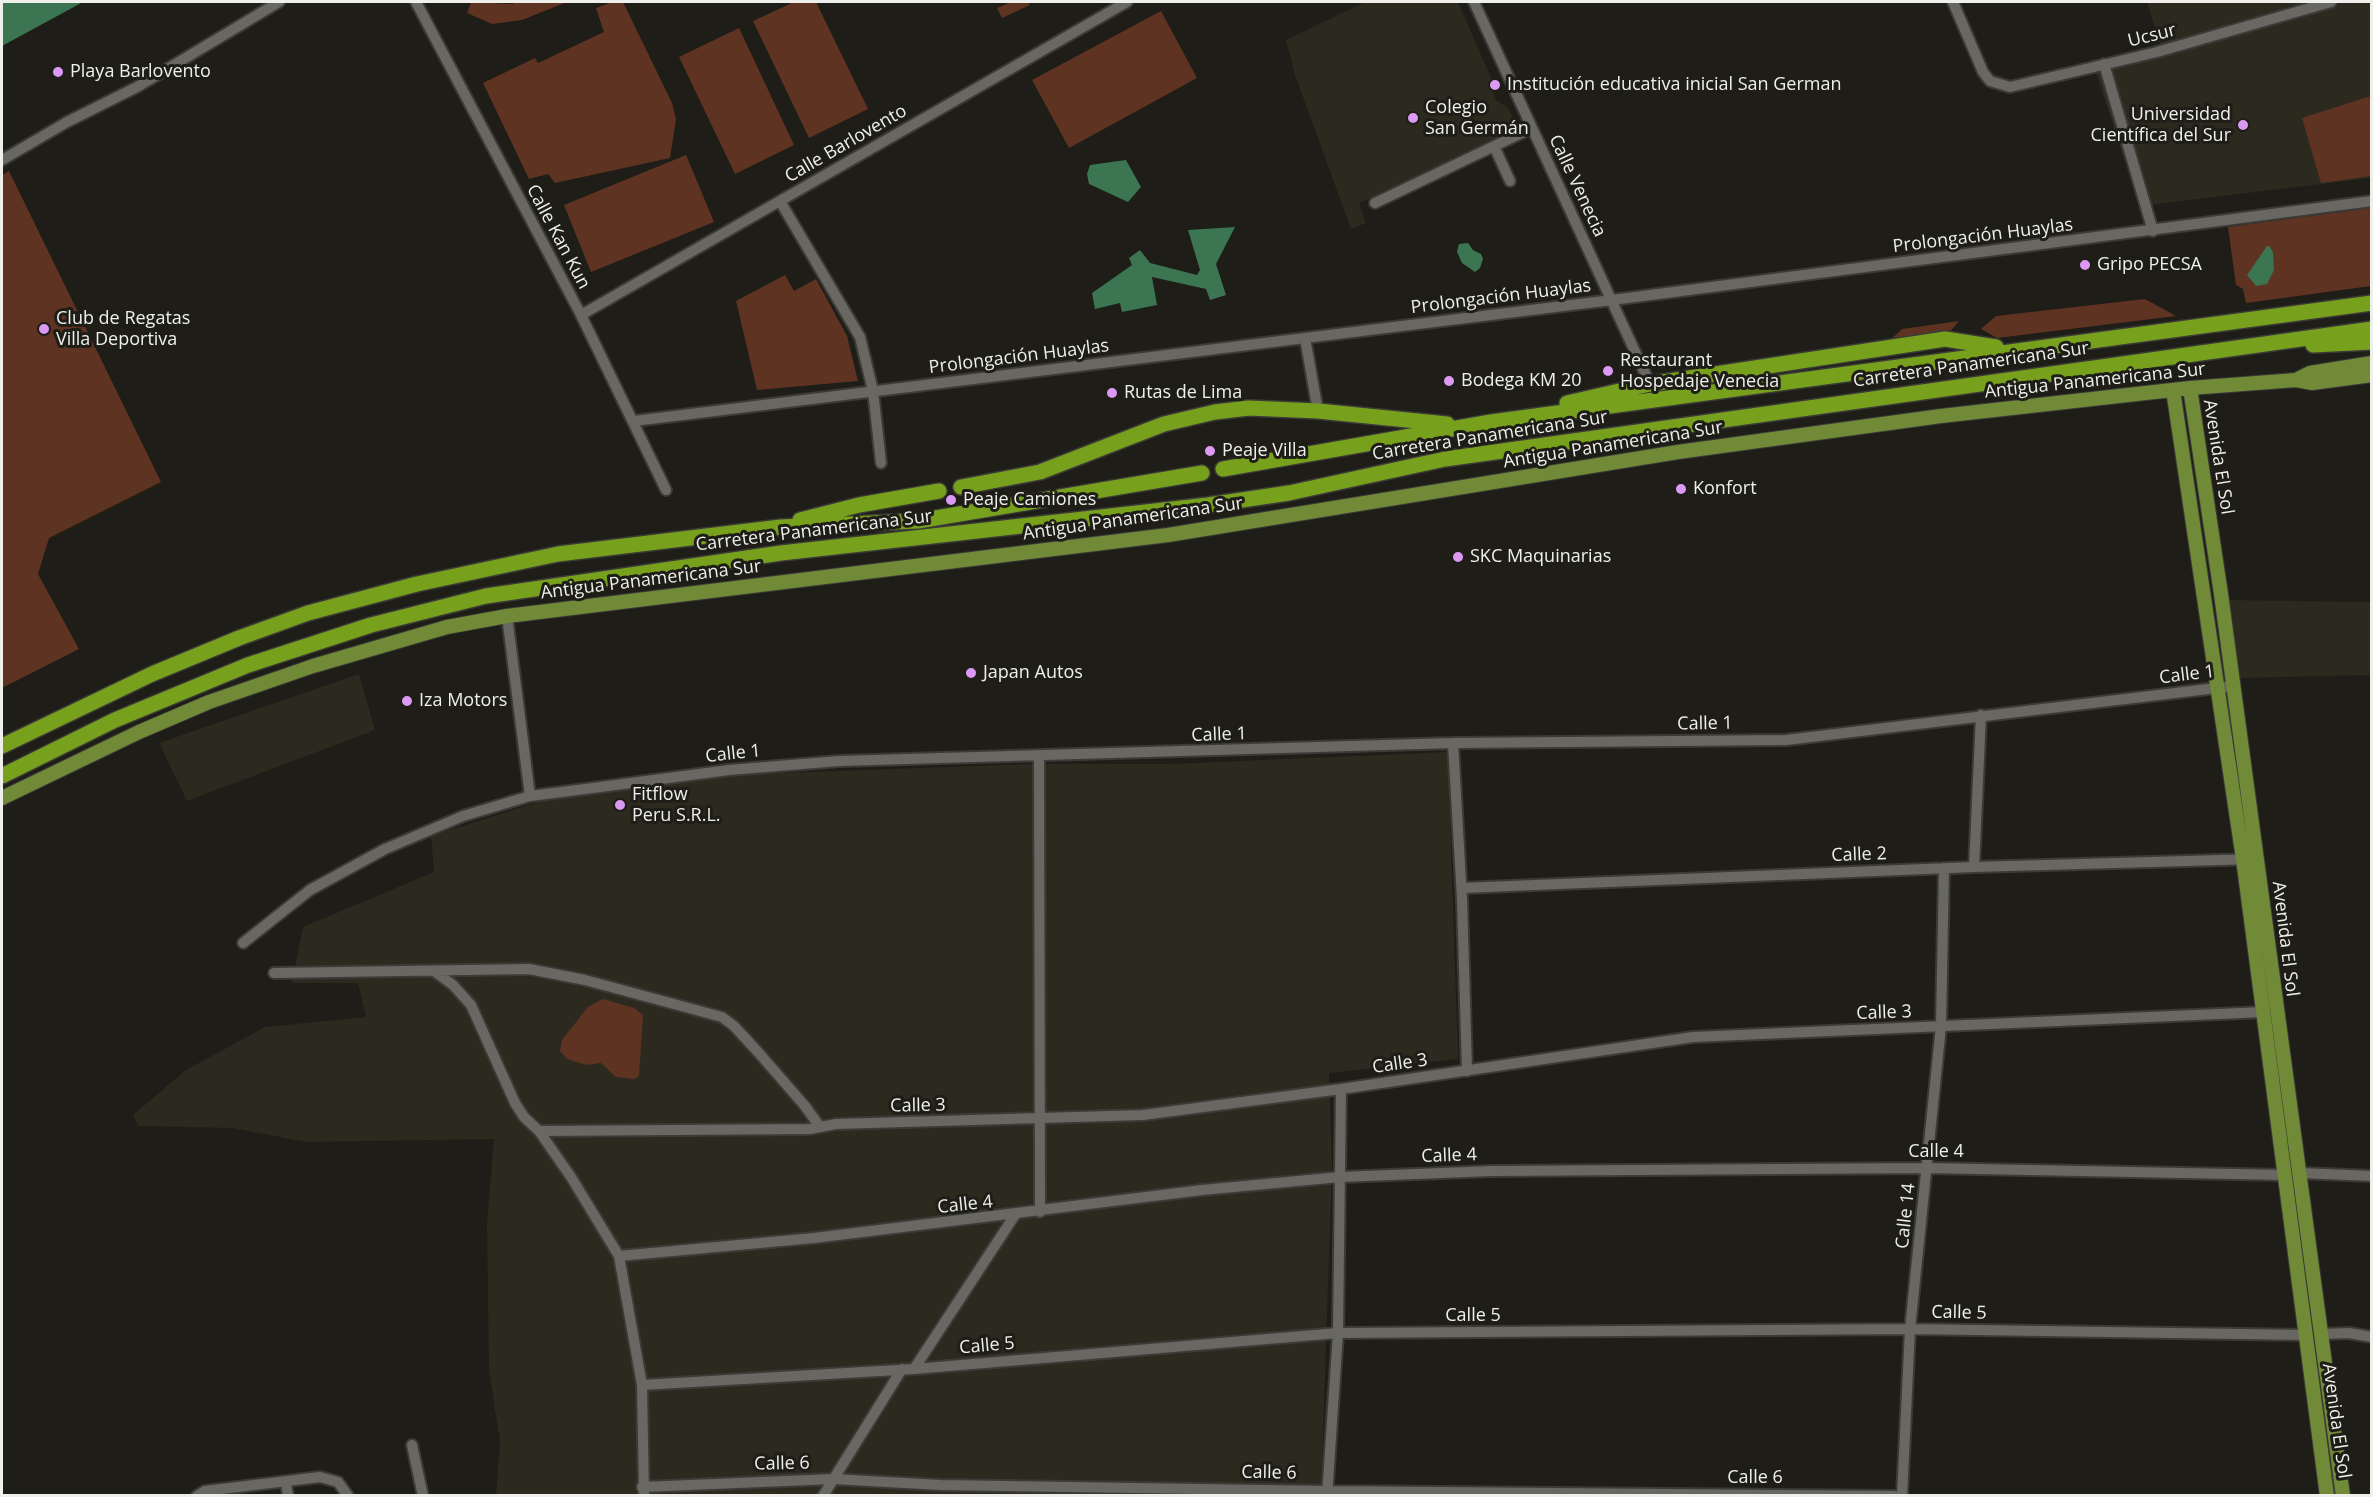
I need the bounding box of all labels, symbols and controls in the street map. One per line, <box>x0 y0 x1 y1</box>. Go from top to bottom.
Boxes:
street label: Ucsur <box>2126 20 2178 52</box>
place label: Playa Barlovento <box>70 61 211 83</box>
marker: Playa Barlovento <box>51 65 65 79</box>
place label: Institución educativa inicial San German <box>1507 74 1842 96</box>
marker: Institución educativa inicial San German <box>1488 78 1502 92</box>
place label: Colegio San Germán <box>1425 97 1529 140</box>
street label: Calle Barlovento <box>781 100 911 188</box>
place label: Universidad Científica del Sur <box>2091 104 2231 146</box>
marker: Colegio San Germán <box>1406 111 1420 125</box>
marker: Universidad Científica del Sur <box>2236 118 2250 132</box>
street label: Calle Venecia <box>1544 131 1610 241</box>
street label: Calle Kan Kun <box>521 181 595 293</box>
street label: Prolongación Huaylas <box>1892 214 2074 258</box>
place label: Gripo PECSA <box>2097 254 2202 276</box>
marker: Gripo PECSA <box>2078 258 2092 272</box>
street label: Prolongación Huaylas <box>1410 275 1592 319</box>
place label: Club de Regatas Villa Deportiva <box>56 308 190 350</box>
marker: Club de Regatas Villa Deportiva <box>37 322 51 336</box>
street label: Prolongación Huaylas <box>928 335 1110 379</box>
street label: Carretera Panamericana Sur <box>1852 338 2090 392</box>
place label: Restaurant Hospedaje Venecia <box>1620 350 1779 392</box>
street label: Antigua Panamericana Sur <box>1983 359 2207 403</box>
marker: Restaurant Hospedaje Venecia <box>1601 364 1615 378</box>
place label: Bodega KM 20 <box>1461 370 1581 392</box>
marker: Bodega KM 20 <box>1442 374 1456 388</box>
place label: Rutas de Lima <box>1124 382 1242 404</box>
marker: Rutas de Lima <box>1105 386 1119 400</box>
street label: Avenida El Sol <box>2198 398 2238 516</box>
street label: Carretera Panamericana Sur <box>1371 407 1609 465</box>
street label: Antigua Panamericana Sur <box>1502 417 1724 473</box>
place label: Peaje Villa <box>1222 440 1307 462</box>
marker: Peaje Villa <box>1203 444 1217 458</box>
place label: Konfort <box>1693 478 1757 500</box>
marker: Konfort <box>1674 482 1688 496</box>
place label: Peaje Camiones <box>963 489 1096 511</box>
marker: Peaje Camiones <box>944 493 958 507</box>
street label: Antigua Panamericana Sur <box>1022 493 1244 545</box>
street label: Carretera Panamericana Sur <box>695 506 933 556</box>
place label: SKC Maquinarias <box>1470 546 1611 568</box>
marker: SKC Maquinarias <box>1451 550 1465 564</box>
street label: Antigua Panamericana Sur <box>540 556 762 604</box>
street label: Calle 1 <box>2158 661 2216 689</box>
place label: Japan Autos <box>983 662 1083 684</box>
marker: Japan Autos <box>964 666 978 680</box>
place label: Iza Motors <box>419 690 507 712</box>
marker: Iza Motors <box>400 694 414 708</box>
street label: Calle 1 <box>1677 713 1733 735</box>
street label: Calle 1 <box>1191 723 1247 747</box>
street label: Calle 1 <box>704 740 762 768</box>
place label: Fitflow Peru S.R.L. <box>632 784 721 826</box>
marker: Fitflow Peru S.R.L. <box>613 798 627 812</box>
street label: Calle 2 <box>1831 843 1887 867</box>
street label: Avenida El Sol <box>2267 880 2303 998</box>
street label: Calle 3 <box>1856 1001 1912 1025</box>
street label: Calle 3 <box>1371 1049 1429 1079</box>
street label: Calle 3 <box>890 1095 946 1117</box>
street label: Calle 4 <box>1908 1141 1964 1163</box>
street label: Calle 4 <box>1421 1144 1477 1168</box>
street label: Calle 14 <box>1892 1182 1920 1250</box>
street label: Calle 4 <box>936 1191 994 1219</box>
street label: Calle 5 <box>1931 1302 1987 1324</box>
street label: Calle 5 <box>1445 1305 1501 1327</box>
street label: Calle 5 <box>958 1333 1016 1359</box>
street label: Avenida El Sol <box>2317 1362 2355 1480</box>
street label: Calle 6 <box>754 1453 810 1475</box>
street label: Calle 6 <box>1241 1462 1297 1484</box>
street label: Calle 6 <box>1727 1467 1783 1489</box>

